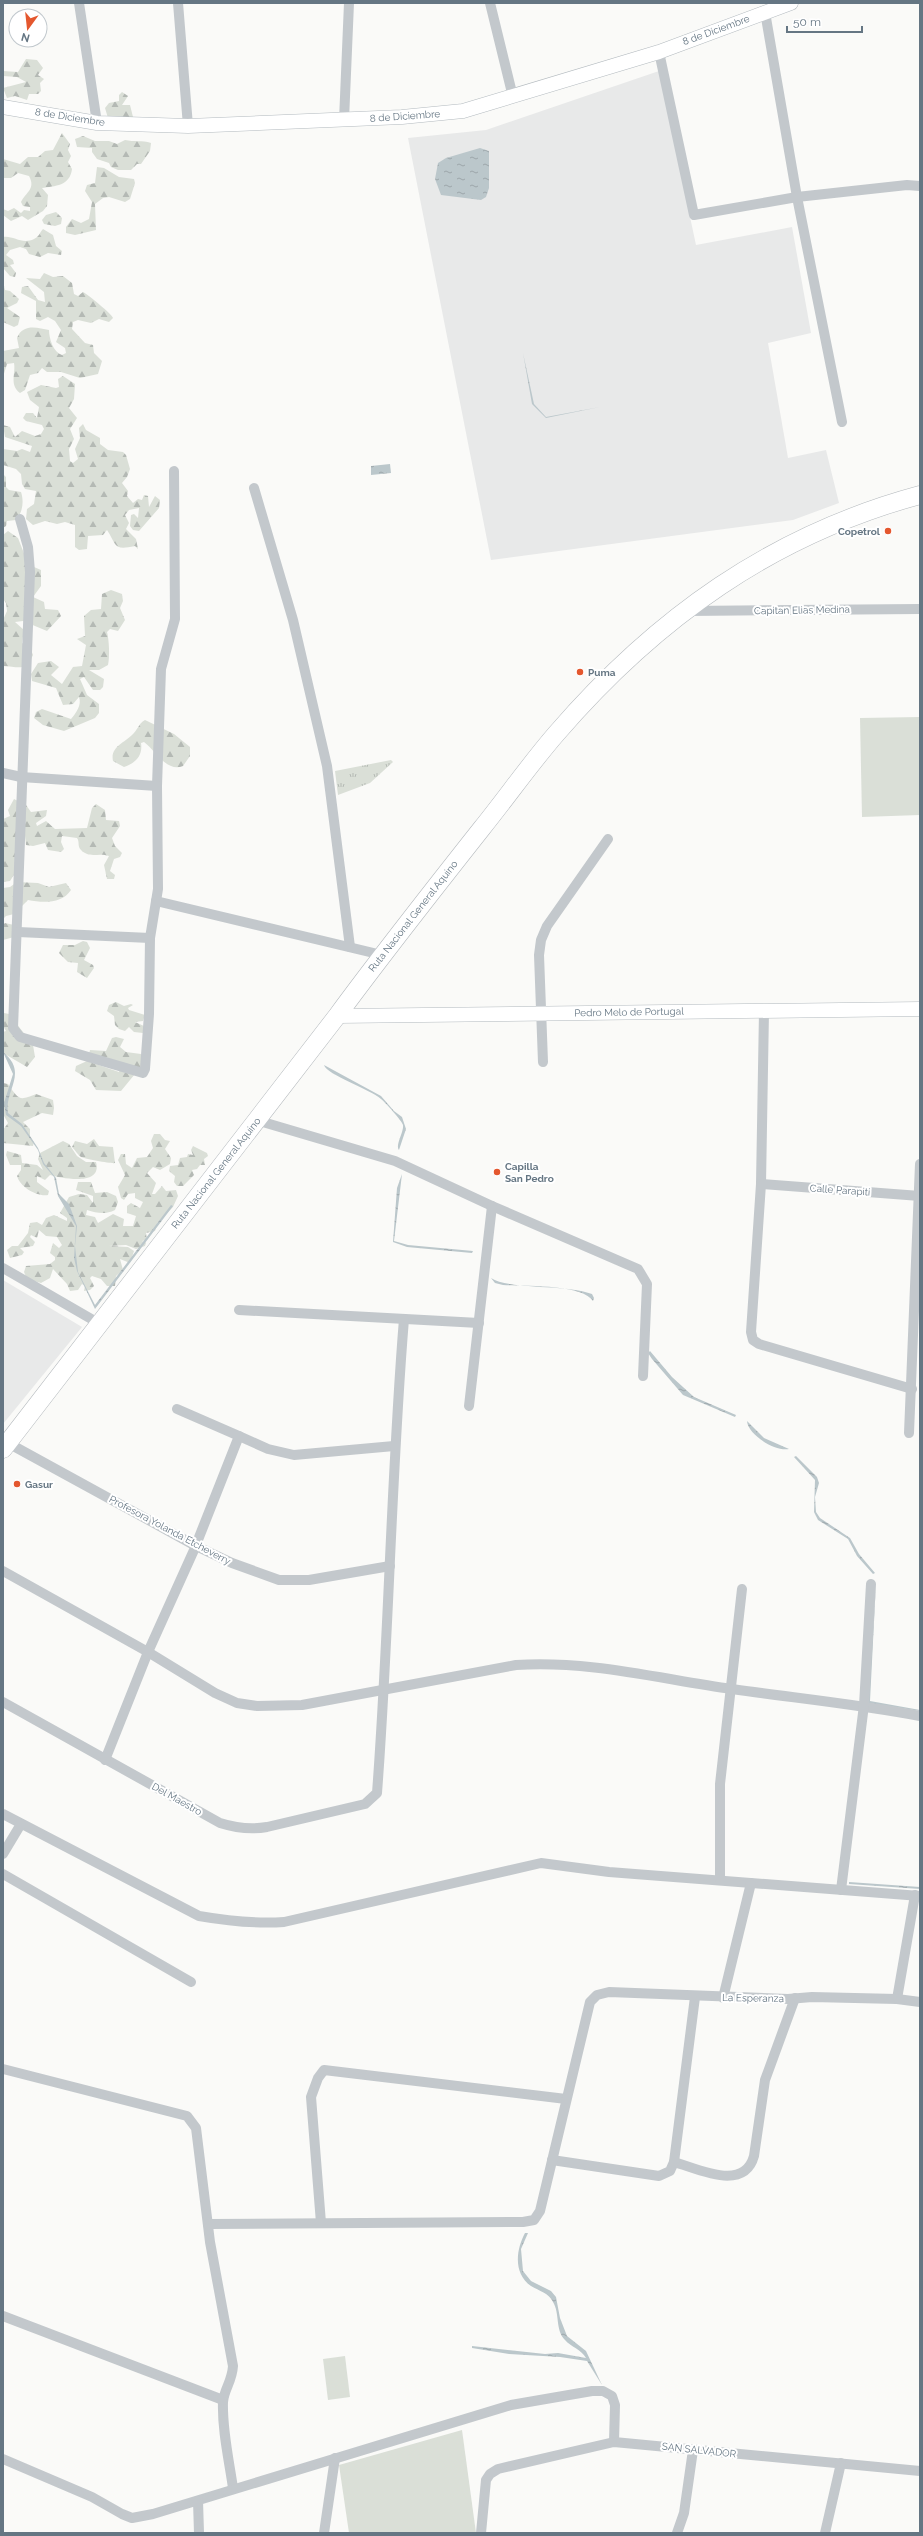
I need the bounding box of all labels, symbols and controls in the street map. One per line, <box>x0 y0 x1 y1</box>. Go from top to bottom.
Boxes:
north arrow <box>8 8 48 48</box>
scale bar <box>787 8 862 34</box>
street label: 8 de Diciembre <box>681 13 751 47</box>
text: 50 m <box>793 15 821 29</box>
text: N <box>20 30 31 45</box>
street label: 8 de Diciembre <box>34 106 106 128</box>
street label: 8 de Diciembre <box>369 108 441 124</box>
place label: Copetrol <box>838 526 881 537</box>
marker: Copetrol <box>883 526 893 536</box>
street label: Capitan Elias Medina <box>754 604 850 616</box>
marker: Puma <box>575 667 585 677</box>
place label: Puma <box>588 667 616 678</box>
street label: Ruta Nacional General Aquino <box>366 858 460 974</box>
street label: Pedro Melo de Portugal <box>574 1006 684 1018</box>
street label: Ruta Nacional General Aquino <box>169 1115 263 1231</box>
place label: Capilla San Pedro <box>505 1161 554 1184</box>
marker: Capilla San Pedro <box>492 1167 502 1177</box>
street label: Calle Parapiti <box>809 1182 871 1198</box>
marker: Gasur <box>12 1479 22 1489</box>
place label: Gasur <box>25 1479 53 1490</box>
street label: Profesora Yolanda Etcheverry <box>107 1493 233 1567</box>
street label: Del Maestro <box>150 1781 204 1817</box>
street label: La Esperanza <box>722 1992 784 2004</box>
street label: SAN SALVADOR <box>661 2441 737 2459</box>

